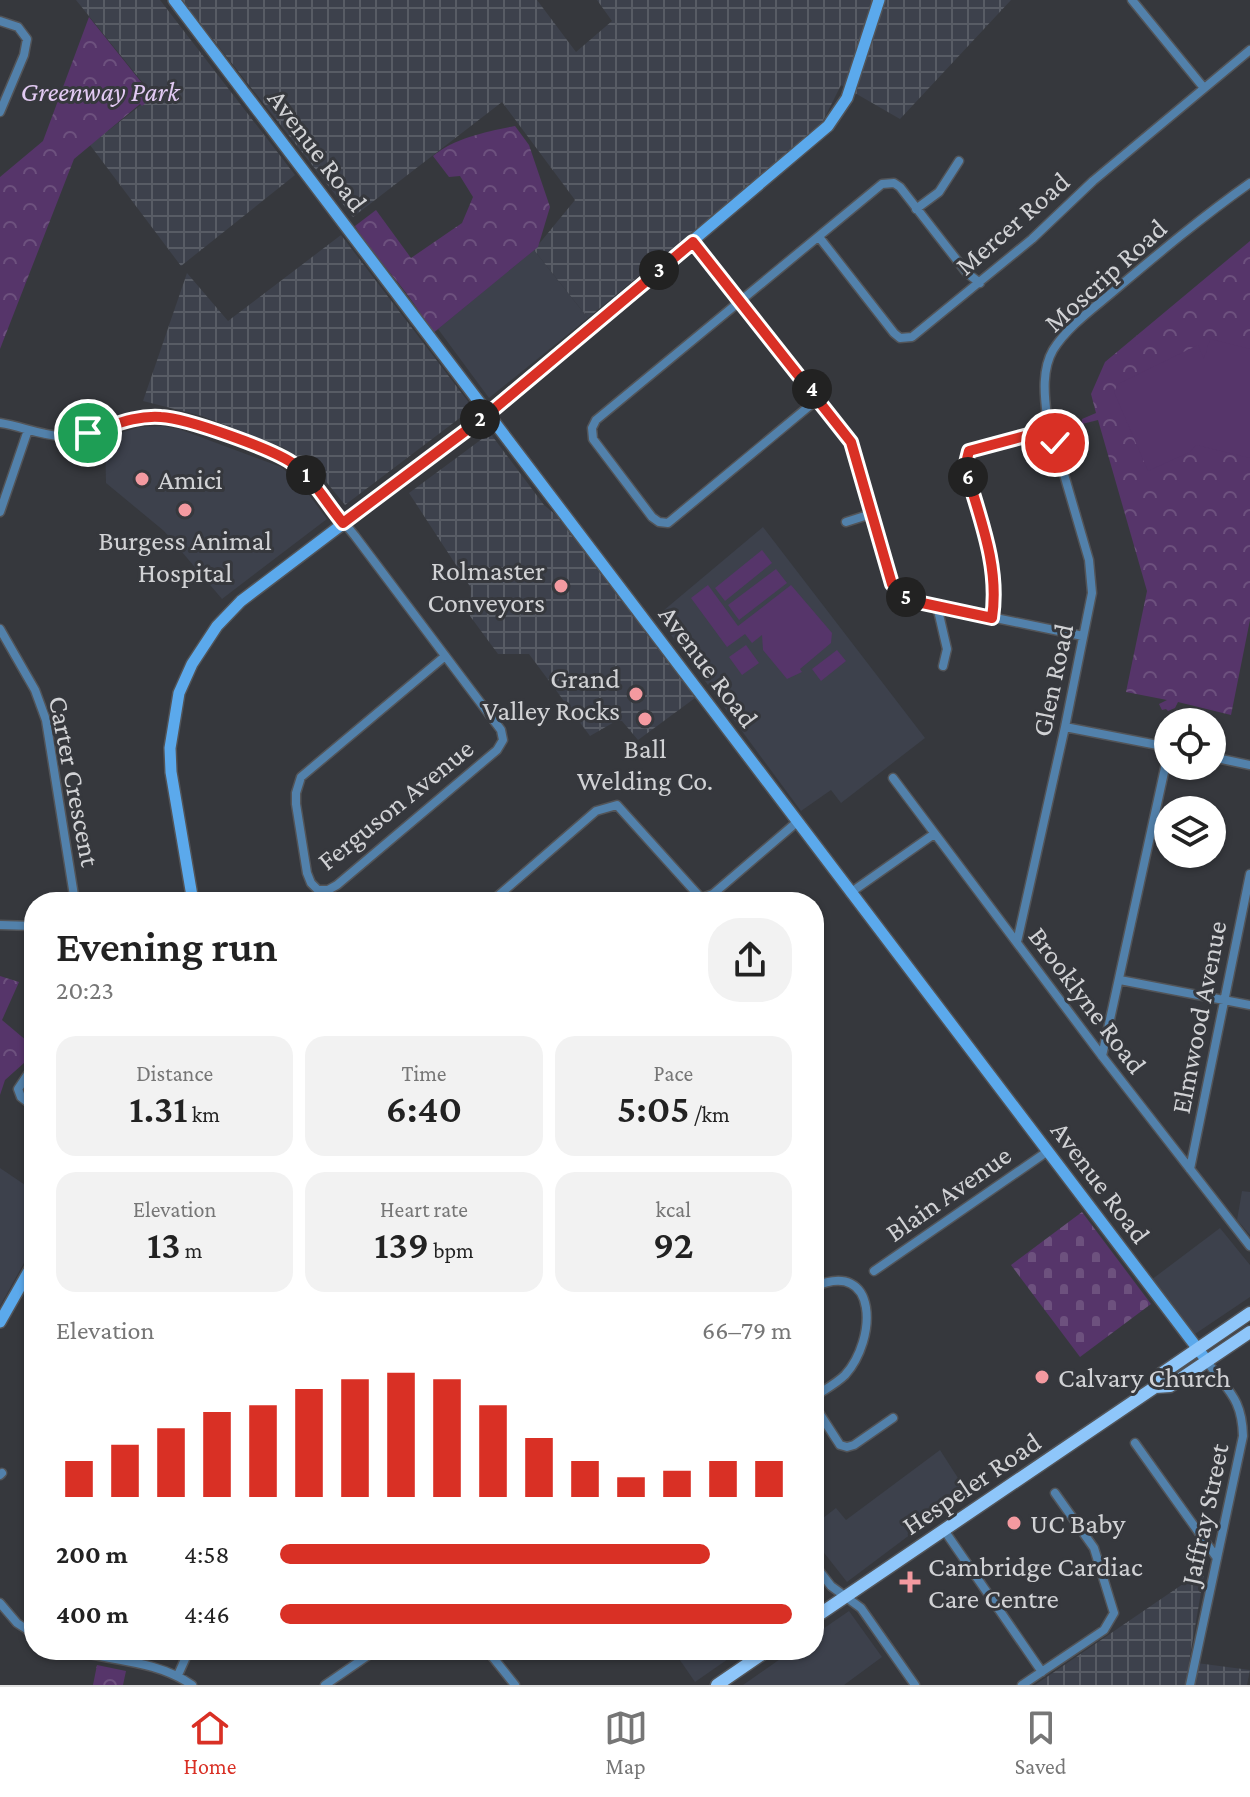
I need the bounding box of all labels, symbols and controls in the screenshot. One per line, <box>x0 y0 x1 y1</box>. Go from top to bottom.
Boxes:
park label: Greenway Park <box>21 76 181 107</box>
street label: Avenue Road <box>262 83 374 218</box>
street label: Mercer Road <box>949 165 1076 281</box>
street label: Moscrip Road <box>1038 212 1173 338</box>
pin: 3 <box>639 250 679 290</box>
text: 3 <box>654 257 664 282</box>
pin: 4 <box>792 369 832 409</box>
text: 4 <box>806 376 818 401</box>
pin <box>54 399 122 467</box>
pin: 2 <box>460 399 500 439</box>
text: 2 <box>474 406 486 431</box>
pin <box>1021 409 1089 477</box>
icon: arrive <box>66 411 110 455</box>
icon: check <box>1033 421 1077 465</box>
pin: 1 <box>286 455 326 495</box>
pin: 6 <box>948 457 988 497</box>
text: 1 <box>302 462 310 487</box>
place label: Amici <box>158 464 223 495</box>
text: 6 <box>962 464 974 489</box>
marker: Amici <box>133 470 151 488</box>
marker: Burgess Animal Hospital <box>176 501 194 519</box>
place label: Burgess Animal Hospital <box>98 525 272 588</box>
place label: Rolmaster Conveyors <box>428 555 545 618</box>
marker: Rolmaster Conveyors <box>552 577 570 595</box>
pin: 5 <box>886 577 926 617</box>
text: 5 <box>901 584 911 609</box>
street label: Avenue Road <box>653 599 765 734</box>
street label: Glen Road <box>1025 621 1080 739</box>
place label: Grand Valley Rocks <box>482 663 620 726</box>
marker: Grand Valley Rocks <box>627 685 645 703</box>
street label: Carter Crescent <box>43 693 106 870</box>
map controls <box>1154 708 1226 868</box>
button: locate <box>1154 708 1226 780</box>
marker: Ball Welding Co. <box>636 710 654 728</box>
street label: Ferguson Avenue <box>311 732 479 877</box>
place label: Ball Welding Co. <box>577 733 713 796</box>
button: layers <box>1154 796 1226 868</box>
button: share <box>708 918 792 1002</box>
street label: Elmwood Avenue <box>1165 918 1232 1116</box>
street label: Brooklyne Road <box>1022 921 1153 1080</box>
text: Evening run <box>56 922 278 970</box>
text: 20:23 <box>56 976 114 1005</box>
text: Distance <box>136 1061 213 1086</box>
text: Time <box>401 1061 447 1086</box>
text: Pace <box>654 1061 693 1086</box>
text: 1.31 <box>129 1086 188 1131</box>
text: 6:40 <box>386 1086 462 1131</box>
text: 5:05 <box>617 1086 690 1131</box>
text: km <box>188 1102 220 1127</box>
text: /km <box>690 1102 730 1127</box>
street label: Avenue Road <box>1045 1115 1157 1250</box>
street label: Blain Avenue <box>880 1139 1017 1248</box>
text: Elevation <box>133 1197 216 1222</box>
text: Heart rate <box>380 1197 468 1222</box>
text: kcal <box>656 1197 691 1222</box>
text: 13 <box>147 1222 181 1267</box>
text: 139 <box>374 1222 429 1267</box>
text: 92 <box>653 1222 694 1267</box>
text: m <box>181 1238 202 1263</box>
text: bpm <box>429 1238 474 1263</box>
text: Elevation <box>56 1316 154 1345</box>
text: 66–79 m <box>702 1316 792 1345</box>
place label: Calvary Church <box>1058 1362 1231 1393</box>
marker: Calvary Church <box>1033 1368 1051 1386</box>
street label: Hespeler Road <box>896 1426 1047 1541</box>
street label: Jaffray Street <box>1174 1440 1235 1591</box>
place label: UC Baby <box>1030 1508 1127 1539</box>
marker: UC Baby <box>1005 1514 1023 1532</box>
text: 200 m <box>56 1540 128 1569</box>
text: 4:58 <box>184 1540 229 1569</box>
place label: Cambridge Cardiac Care Centre <box>928 1551 1143 1614</box>
marker: Cambridge Cardiac Care Centre <box>899 1571 921 1593</box>
text: 400 m <box>56 1600 129 1629</box>
text: 4:46 <box>184 1600 230 1629</box>
tab: Home <box>184 1706 236 1779</box>
tab: Map <box>604 1706 648 1779</box>
tab: Saved <box>1015 1706 1066 1779</box>

